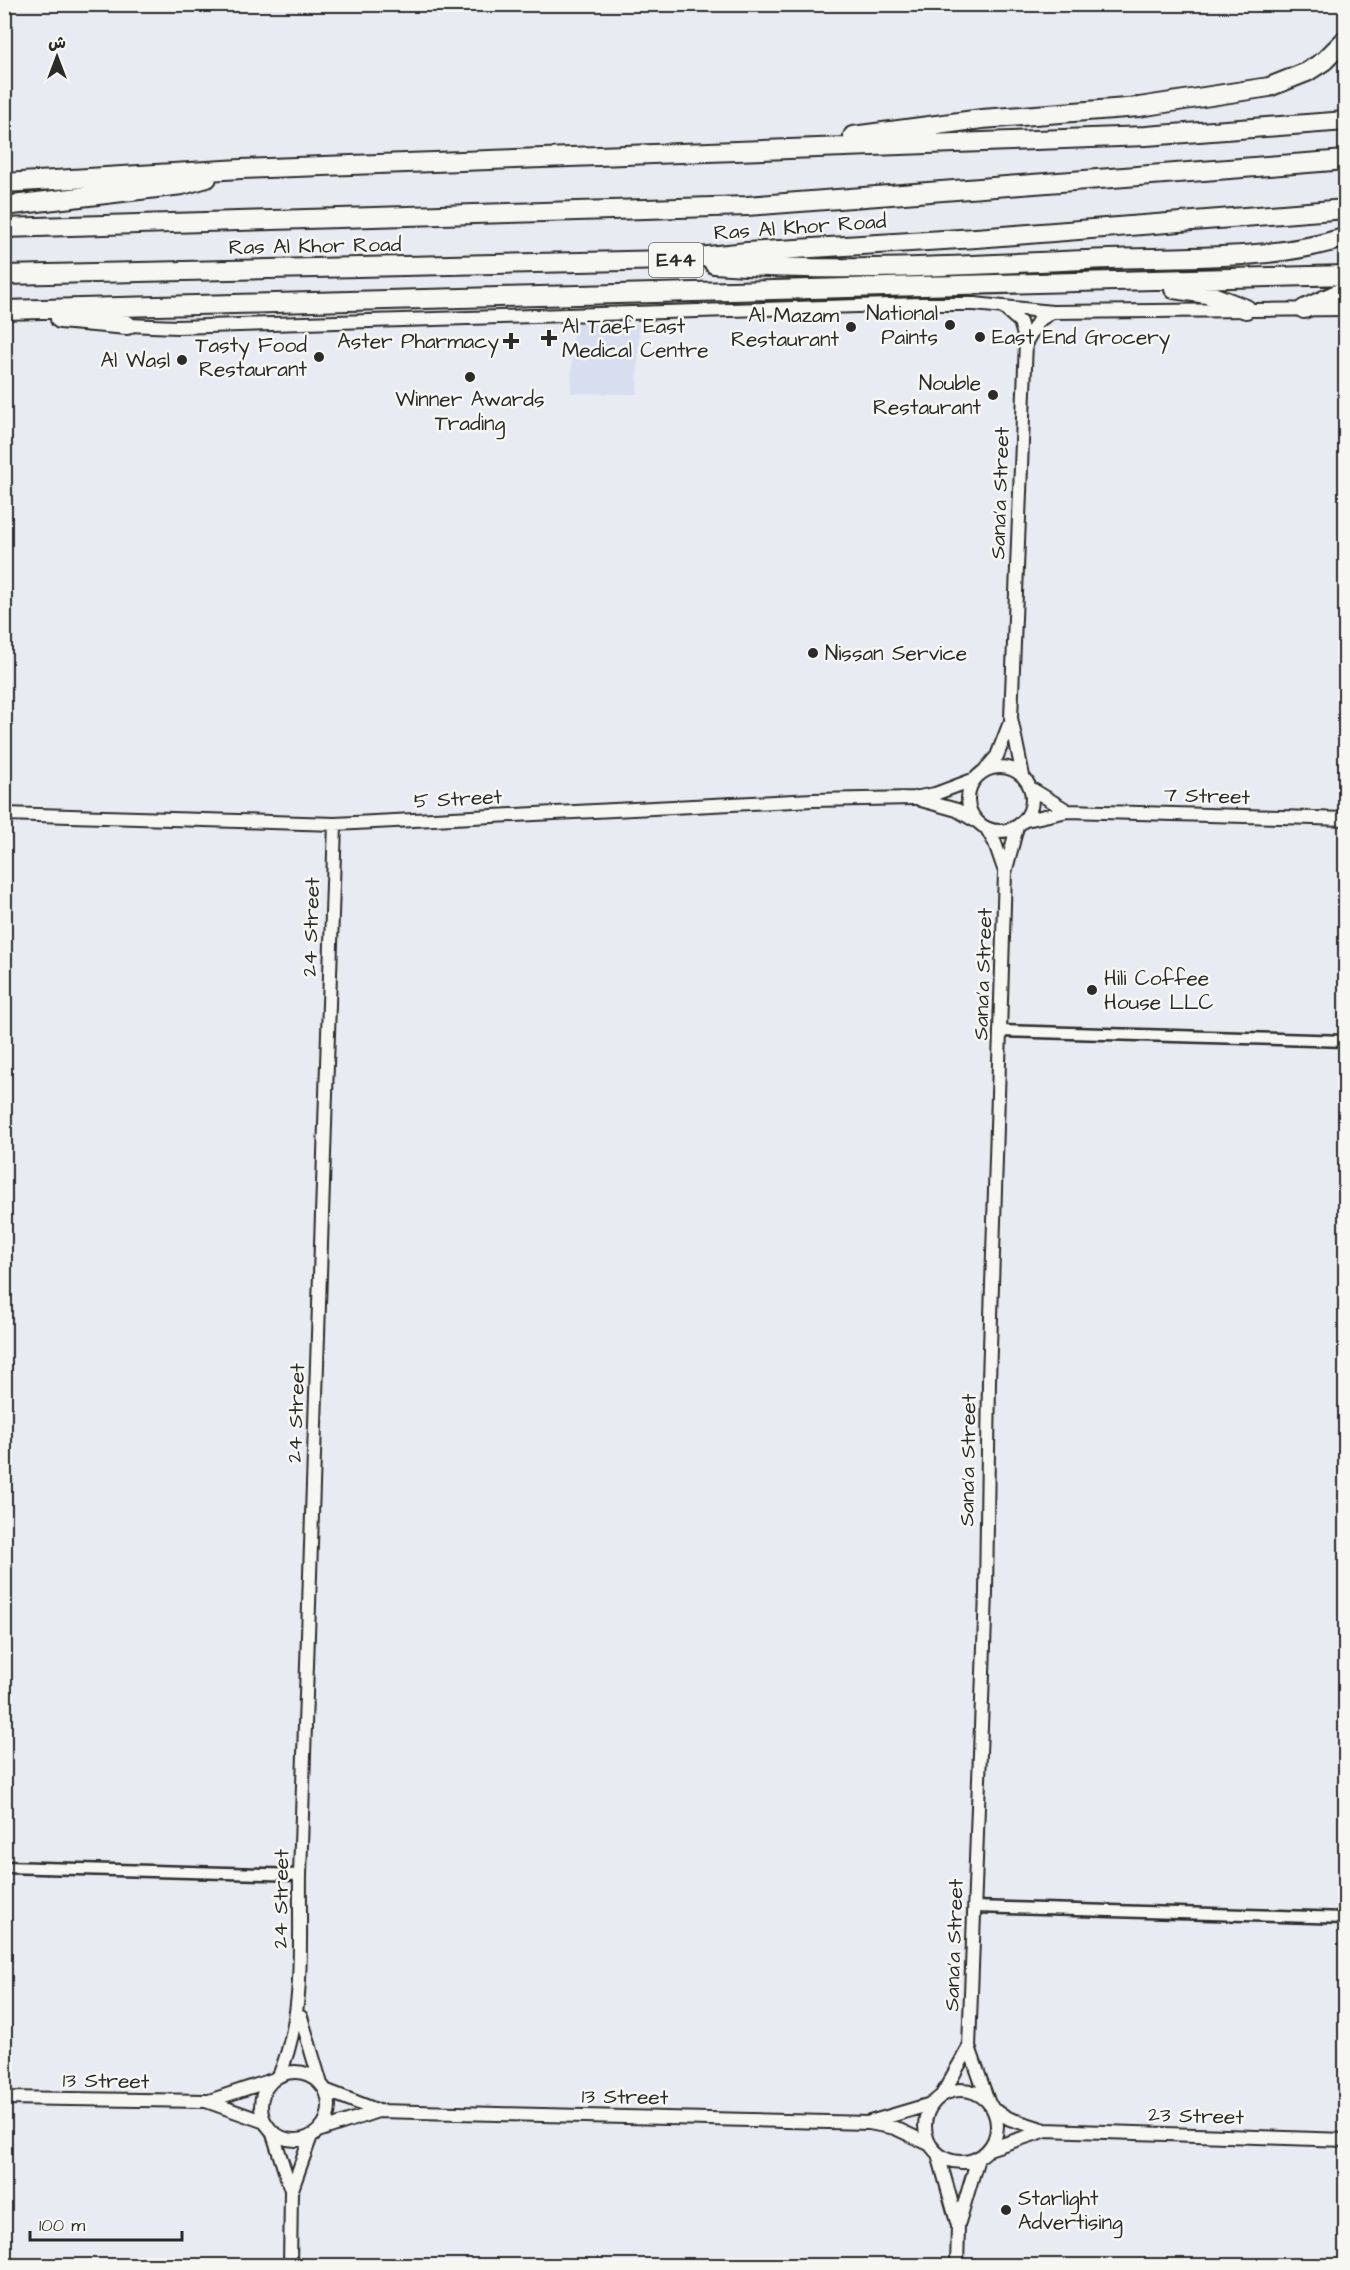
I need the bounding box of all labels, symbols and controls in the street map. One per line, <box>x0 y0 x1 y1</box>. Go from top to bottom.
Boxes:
north arrow <box>27 27 87 87</box>
text: ش <box>48 32 66 54</box>
street label: Ras Al Khor Road <box>713 206 887 247</box>
street label: Ras Al Khor Road <box>228 230 402 262</box>
road number: E44 <box>649 243 703 277</box>
place label: National Paints <box>866 299 938 352</box>
place label: Al Mazam Restaurant <box>731 301 840 354</box>
place label: Al Taef East Medical Centre <box>562 312 709 365</box>
marker: National Paints <box>943 318 957 332</box>
marker: Al Mazam Restaurant <box>844 320 858 334</box>
place label: East End Grocery <box>992 323 1171 354</box>
place label: Aster Pharmacy <box>337 327 499 358</box>
marker: Al Taef East Medical Centre <box>540 329 558 347</box>
marker: East End Grocery <box>973 330 987 344</box>
place label: Tasty Food Restaurant <box>195 331 307 384</box>
marker: Aster Pharmacy <box>504 334 518 348</box>
place label: Al Wasl <box>101 346 170 375</box>
marker: Tasty Food Restaurant <box>312 350 326 364</box>
marker: Al Wasl <box>175 353 189 367</box>
place label: Nouble Restaurant <box>873 369 981 422</box>
marker: Winner Awards Trading <box>463 370 477 384</box>
place label: Winner Awards Trading <box>395 385 545 440</box>
marker: Nouble Restaurant <box>986 388 1000 402</box>
street label: Sana'a Street <box>983 426 1017 560</box>
place label: Nissan Service <box>825 639 967 668</box>
marker: Nissan Service <box>806 646 820 660</box>
street label: 7 Street <box>1163 780 1251 812</box>
street label: 5 Street <box>413 782 503 816</box>
street label: 24 Street <box>295 876 327 977</box>
street label: Sana'a Street <box>966 907 1000 1041</box>
place label: Hili Coffee House LLC <box>1104 964 1214 1017</box>
marker: Hili Coffee House LLC <box>1085 983 1099 997</box>
street label: 24 Street <box>280 1362 312 1463</box>
street label: Sana'a Street <box>952 1393 984 1527</box>
street label: 24 Street <box>266 1848 296 1949</box>
street label: Sana'a Street <box>937 1878 971 2012</box>
street label: 13 Street <box>62 2066 150 2096</box>
street label: 13 Street <box>581 2082 669 2112</box>
street label: 23 Street <box>1148 2100 1245 2132</box>
place label: Starlight Advertising <box>1018 2184 1123 2239</box>
marker: Starlight Advertising <box>999 2203 1013 2217</box>
scale bar <box>30 2204 182 2242</box>
text: 100 m <box>39 2213 85 2238</box>

